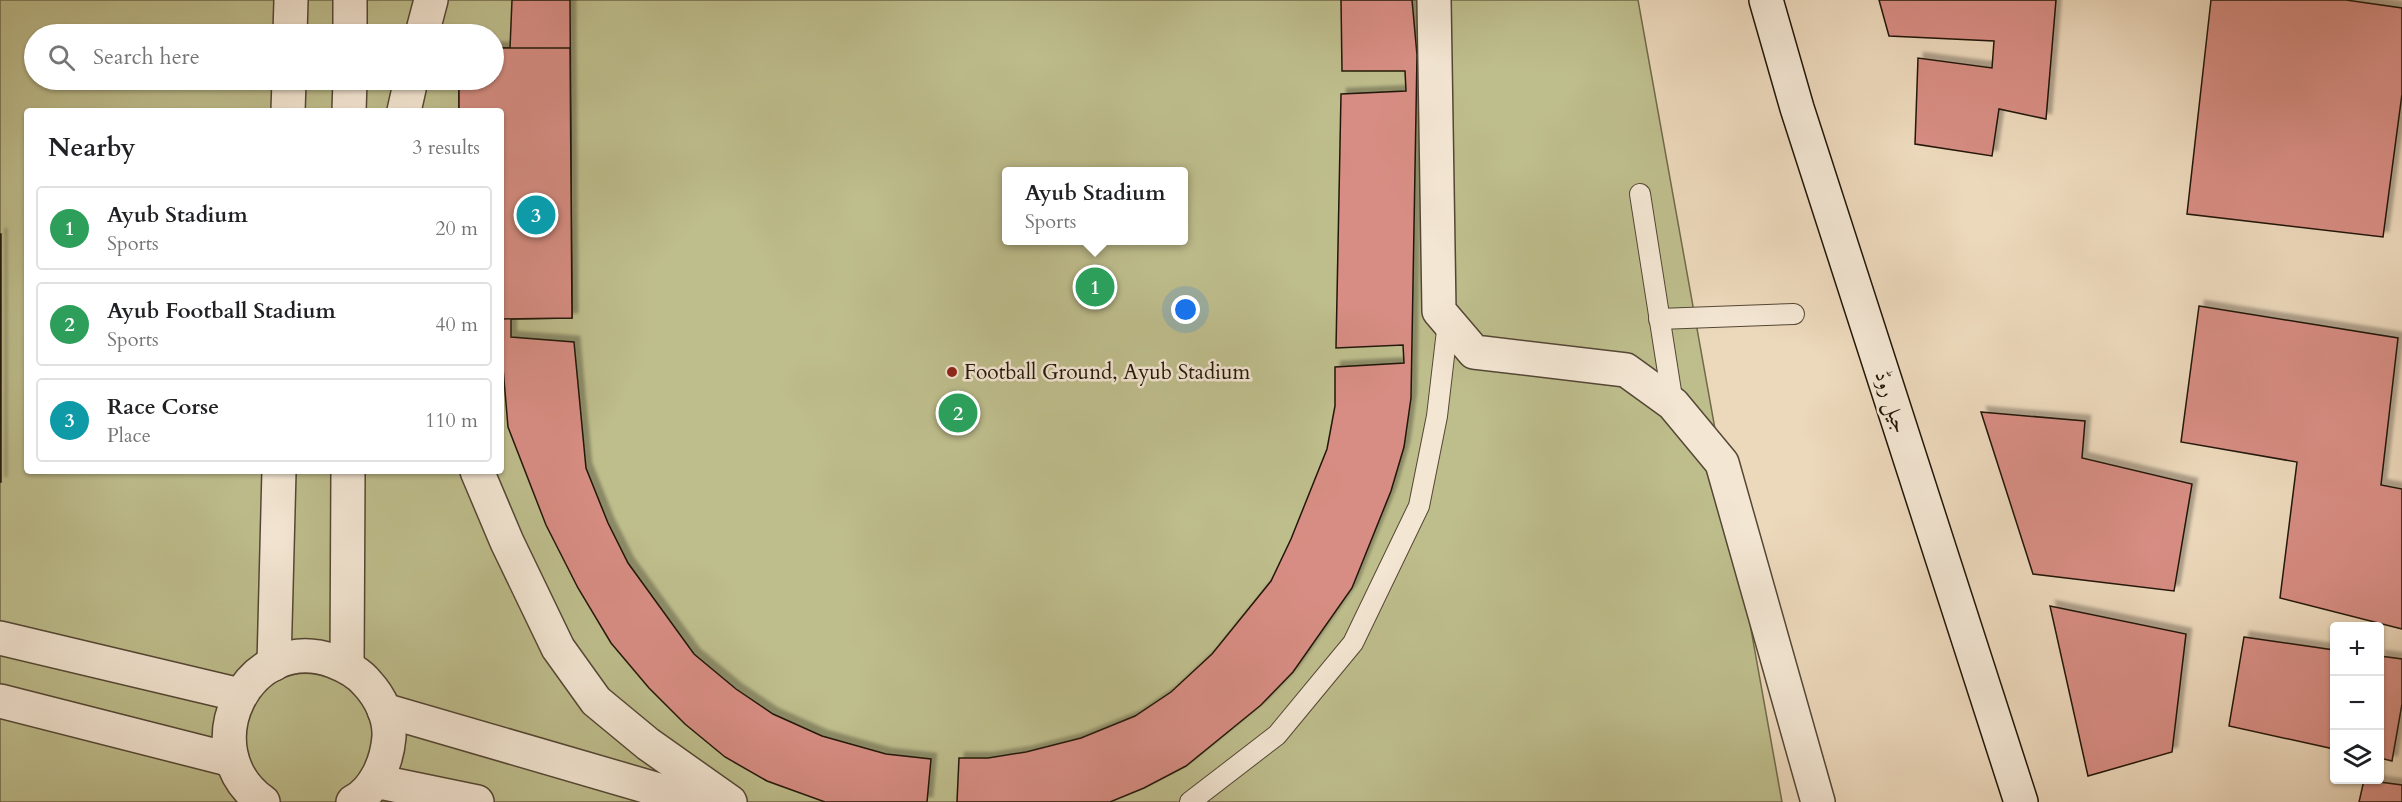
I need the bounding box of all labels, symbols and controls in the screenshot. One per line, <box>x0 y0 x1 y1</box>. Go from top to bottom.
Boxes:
search box <box>24 24 504 90</box>
icon: search <box>45 41 78 74</box>
text: Search here <box>93 42 200 72</box>
text: Nearby <box>48 130 136 165</box>
text: 3 results <box>412 134 480 161</box>
popup <box>1002 167 1188 245</box>
text: Ayub Stadium <box>1025 178 1165 208</box>
pin: 3 <box>516 192 556 238</box>
text: Ayub Stadium <box>107 200 248 230</box>
text: Sports <box>1025 208 1076 235</box>
text: 1 <box>64 215 75 242</box>
text: 20 m <box>435 215 478 242</box>
text: Sports <box>107 230 159 257</box>
pin: 1 <box>1076 264 1114 310</box>
your location <box>1171 295 1200 324</box>
text: Ayub Football Stadium <box>107 296 336 326</box>
text: 2 <box>64 311 75 338</box>
text: 40 m <box>435 311 478 338</box>
text: Sports <box>107 326 159 353</box>
place label: Football Ground, Ayub Stadium <box>964 358 1251 387</box>
marker: Football Ground, Ayub Stadium <box>945 365 959 379</box>
street label: جیل روڈ <box>1867 367 1915 437</box>
pin: 2 <box>938 390 978 436</box>
text: Race Corse <box>107 392 219 422</box>
text: 3 <box>64 407 75 434</box>
text: 110 m <box>425 407 478 434</box>
text: Place <box>107 422 151 449</box>
map controls <box>2330 622 2384 784</box>
button: + <box>2330 622 2384 676</box>
button: − <box>2330 676 2384 730</box>
button: layers <box>2330 730 2384 784</box>

